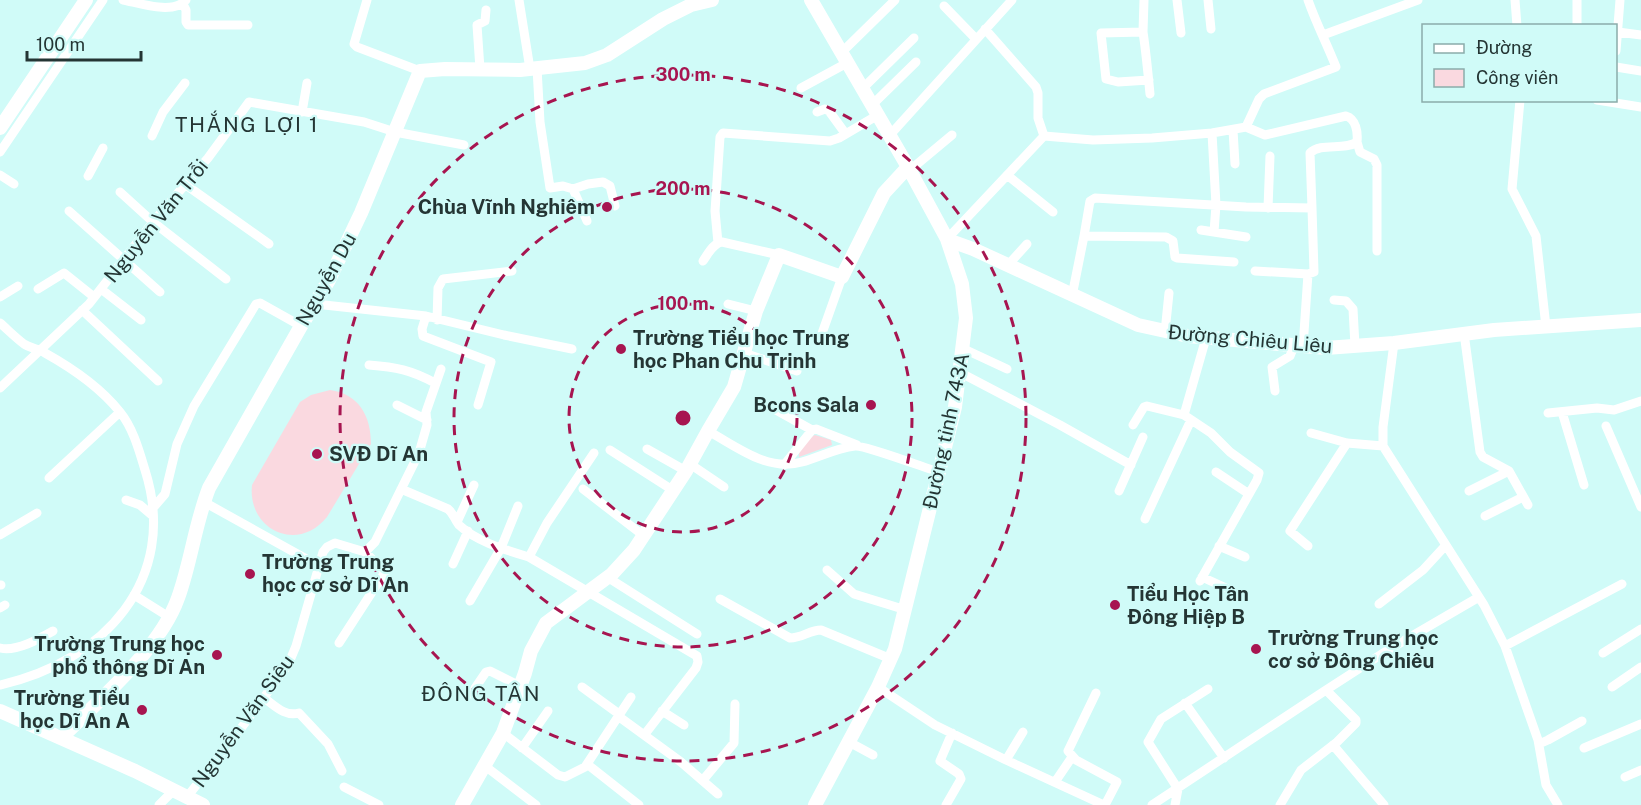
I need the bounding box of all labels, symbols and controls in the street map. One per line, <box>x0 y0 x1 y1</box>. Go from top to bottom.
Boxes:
scale bar <box>27 24 141 62</box>
legend <box>1422 24 1617 102</box>
text: 100 m <box>36 34 85 55</box>
text: Đường <box>1476 37 1533 58</box>
text: 300 m <box>655 64 711 85</box>
text: Công viên <box>1476 67 1559 88</box>
district label: THẮNG LỢI 1 <box>175 110 319 137</box>
street label: Nguyễn Văn Trỗi <box>99 155 213 287</box>
text: 200 m <box>656 178 710 199</box>
place label: Chùa Vĩnh Nghiêm <box>418 195 595 219</box>
marker: Chùa Vĩnh Nghiêm <box>600 200 614 214</box>
street label: Nguyễn Du <box>291 228 361 330</box>
text: 100 m <box>657 293 709 314</box>
street label: Đường Chiêu Liêu <box>1167 320 1333 358</box>
place label: Trường Tiểu học Trung học Phan Chu Trinh <box>633 326 850 373</box>
marker: Trường Tiểu học Trung học Phan Chu Trinh <box>614 342 628 356</box>
street label: Đường tỉnh 743A <box>918 351 974 511</box>
place label: Bcons Sala <box>753 393 859 417</box>
marker: Bcons Sala <box>864 398 878 412</box>
centre of rings <box>673 408 693 428</box>
place label: SVĐ Dĩ An <box>329 442 428 466</box>
marker: SVĐ Dĩ An <box>310 447 324 461</box>
place label: Trường Trung học cơ sở Dĩ An <box>262 550 409 597</box>
marker: Trường Trung học cơ sở Dĩ An <box>243 567 257 581</box>
place label: Tiểu Học Tân Đông Hiệp B <box>1127 582 1249 629</box>
marker: Tiểu Học Tân Đông Hiệp B <box>1108 598 1122 612</box>
place label: Trường Trung học cơ sở Đông Chiêu <box>1268 626 1439 673</box>
place label: Trường Trung học phổ thông Dĩ An <box>34 632 205 679</box>
marker: Trường Trung học cơ sở Đông Chiêu <box>1249 642 1263 656</box>
marker: Trường Trung học phổ thông Dĩ An <box>210 648 224 662</box>
street label: Nguyễn Văn Siêu <box>187 650 299 792</box>
district label: ĐÔNG TÂN <box>421 681 541 706</box>
place label: Trường Tiểu học Dĩ An A <box>14 686 130 733</box>
marker: Trường Tiểu học Dĩ An A <box>135 703 149 717</box>

